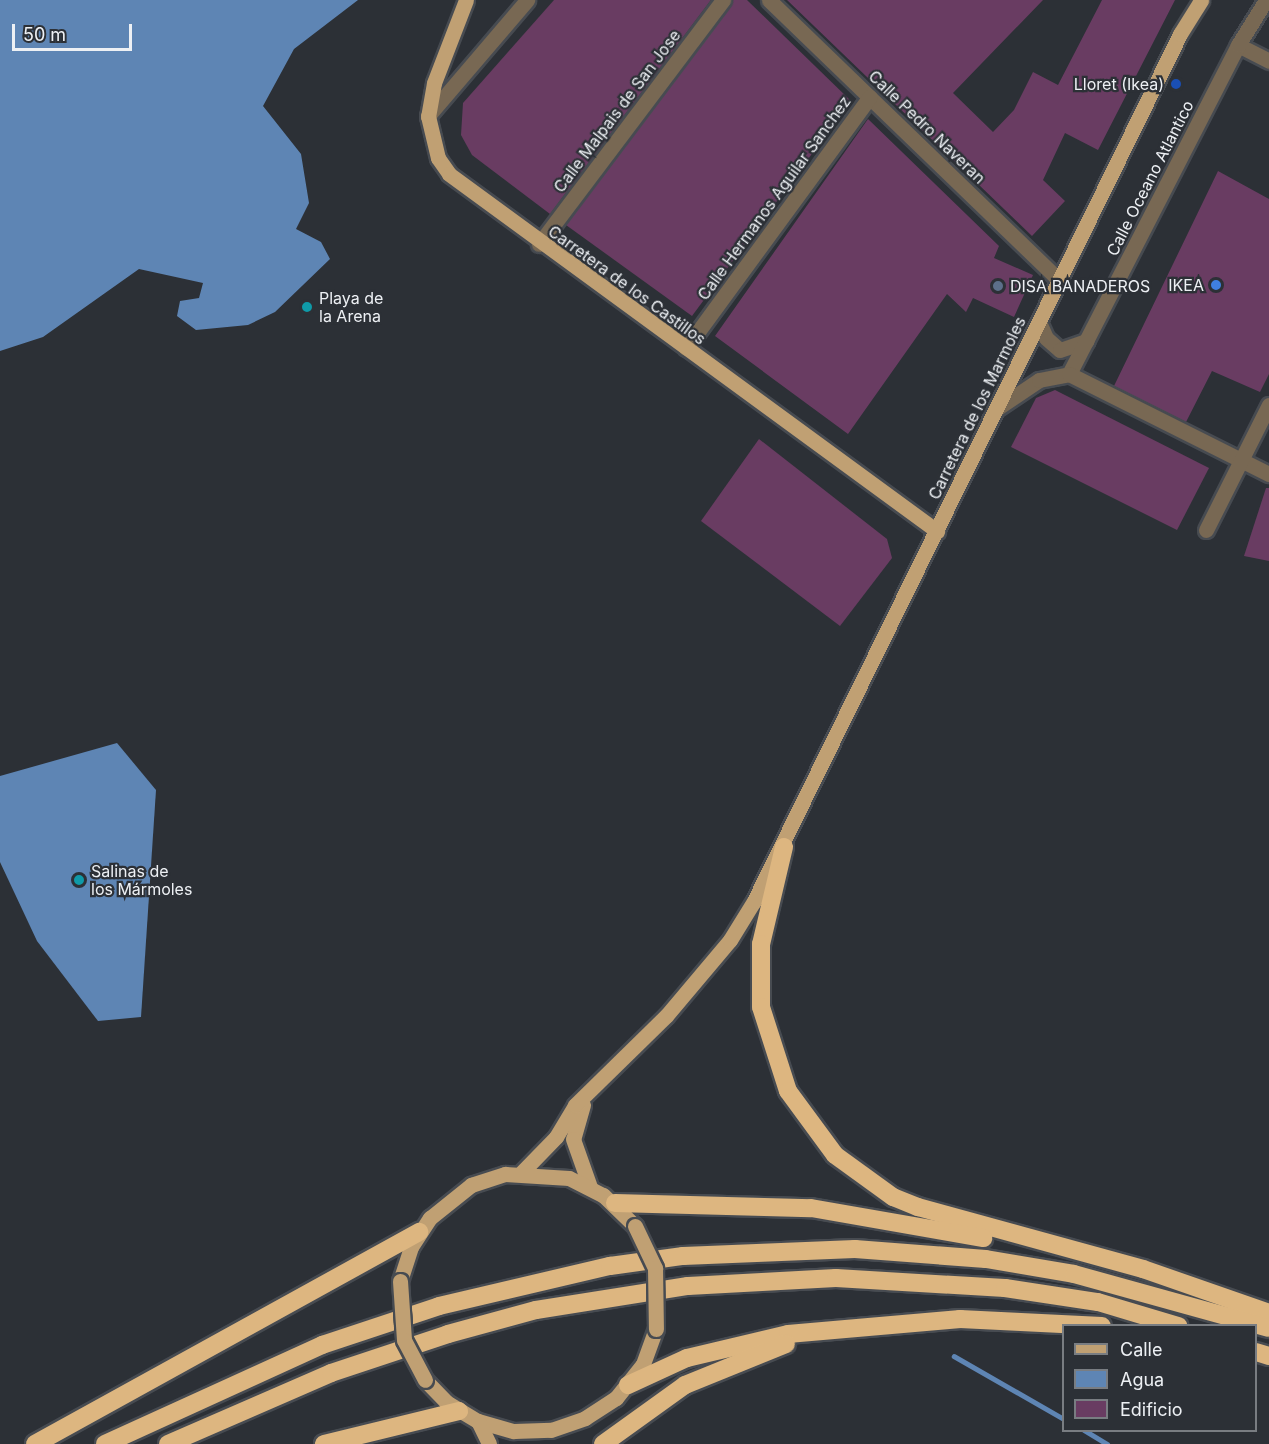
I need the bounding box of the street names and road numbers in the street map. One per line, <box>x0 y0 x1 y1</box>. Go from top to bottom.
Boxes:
street label: Calle Malpais de San Jose <box>550 26 684 196</box>
street label: Calle Pedro Naveran <box>865 66 989 188</box>
street label: Calle Hermanos Aguilar Sanchez <box>693 92 855 304</box>
street label: Calle Oceano Atlantico <box>1102 97 1198 259</box>
street label: Carretera de los Castillos <box>545 221 709 349</box>
street label: Carretera de los Marmoles <box>924 313 1030 503</box>

